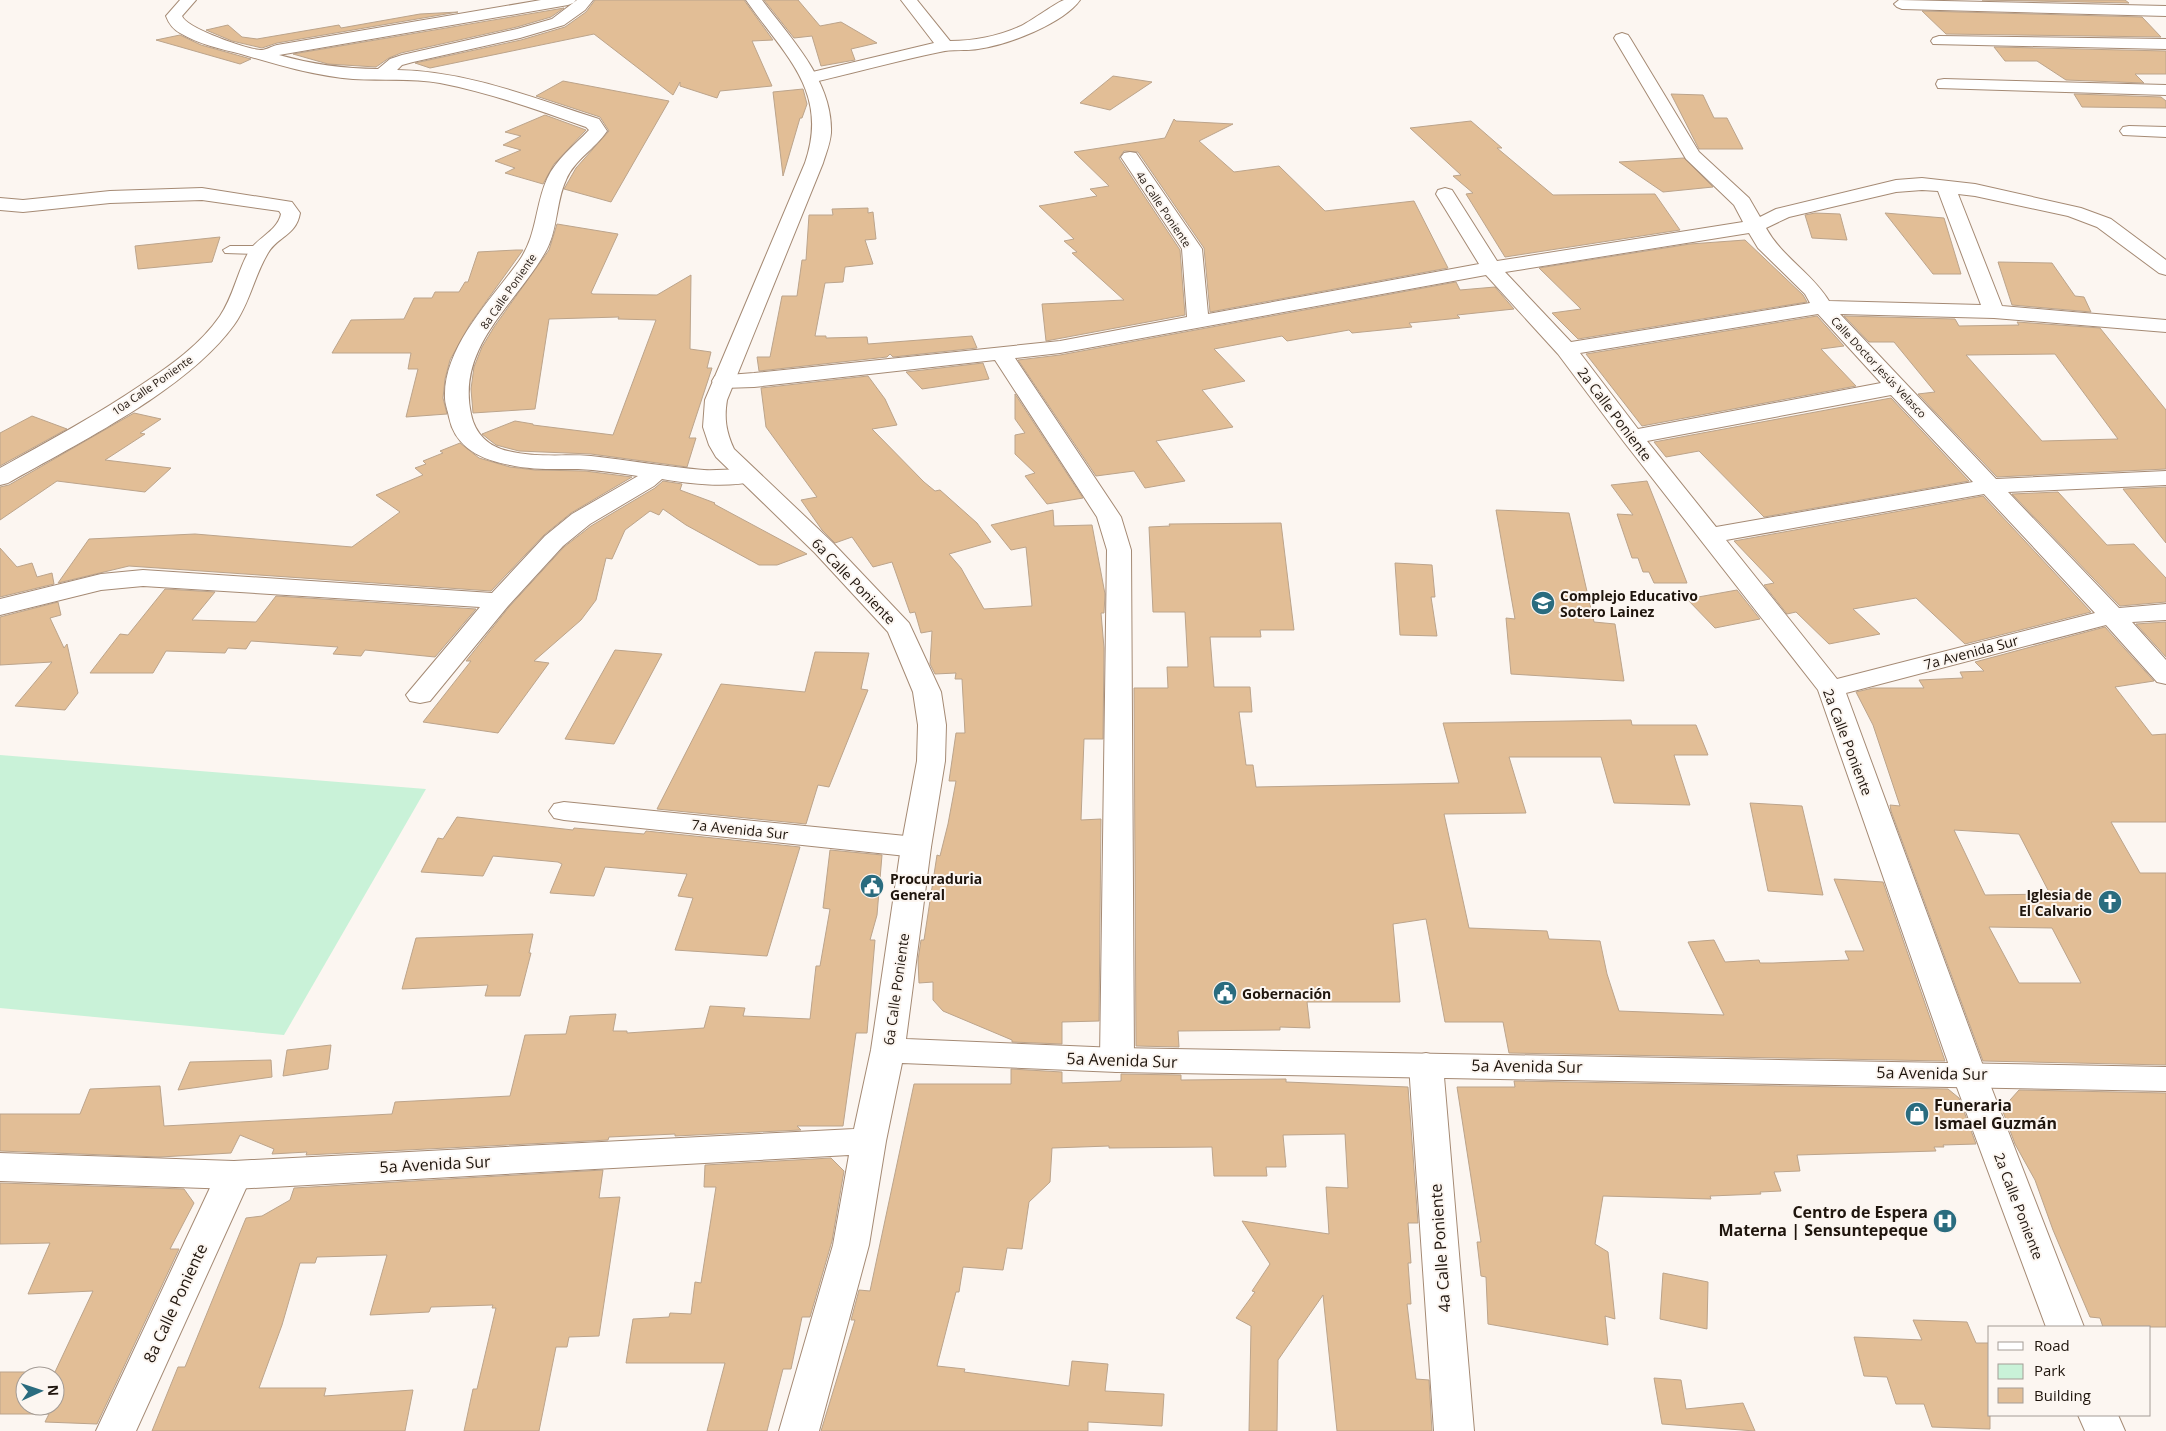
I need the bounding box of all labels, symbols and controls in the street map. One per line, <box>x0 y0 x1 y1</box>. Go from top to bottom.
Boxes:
street label: 4a Calle Poniente <box>1133 168 1195 250</box>
street label: 8a Calle Poniente <box>476 250 540 332</box>
street label: Calle Doctor Jesús Velasco <box>1828 313 1930 421</box>
street label: 10a Calle Poniente <box>109 352 195 418</box>
street label: 2a Calle Poniente <box>1573 363 1657 465</box>
street label: 6a Calle Poniente <box>808 534 900 628</box>
place label: Complejo Educativo Sotero Lainez <box>1560 586 1698 621</box>
school or university icon: Complejo Educativo Sotero Lainez <box>1530 590 1556 616</box>
street label: 7a Avenida Sur <box>1922 630 2021 674</box>
street label: 2a Calle Poniente <box>1819 686 1877 798</box>
street label: 7a Avenida Sur <box>691 814 790 844</box>
place label: Procuraduria General <box>890 869 982 904</box>
public building icon: Procuraduria General <box>859 873 885 899</box>
place label: Iglesia de El Calvario <box>2019 885 2092 920</box>
church icon: Iglesia de El Calvario <box>2097 889 2123 915</box>
street label: 6a Calle Poniente <box>879 932 913 1046</box>
public building icon: Gobernación <box>1212 980 1238 1006</box>
place label: Gobernación <box>1242 984 1331 1003</box>
street label: 5a Avenida Sur <box>1066 1047 1178 1073</box>
street label: 5a Avenida Sur <box>1471 1054 1583 1078</box>
street label: 5a Avenida Sur <box>1876 1061 1988 1085</box>
place label: Funeraria Ismael Guzmán <box>1934 1094 2057 1134</box>
shop icon: Funeraria Ismael Guzmán <box>1904 1101 1930 1127</box>
street label: 5a Avenida Sur <box>379 1150 492 1178</box>
street label: 2a Calle Poniente <box>1990 1150 2048 1262</box>
street label: 4a Calle Poniente <box>1425 1183 1455 1313</box>
place label: Centro de Espera Materna | Sensuntepeque <box>1718 1201 1928 1241</box>
hospital icon: Centro de Espera Materna | Sensuntepeque <box>1932 1208 1958 1234</box>
street label: 8a Calle Poniente <box>138 1240 212 1366</box>
legend <box>1988 1326 2151 1416</box>
text: Road <box>2034 1335 2070 1355</box>
text: Park <box>2034 1360 2065 1380</box>
north arrow <box>15 1366 65 1416</box>
text: N <box>44 1384 63 1396</box>
text: Building <box>2034 1385 2091 1405</box>

